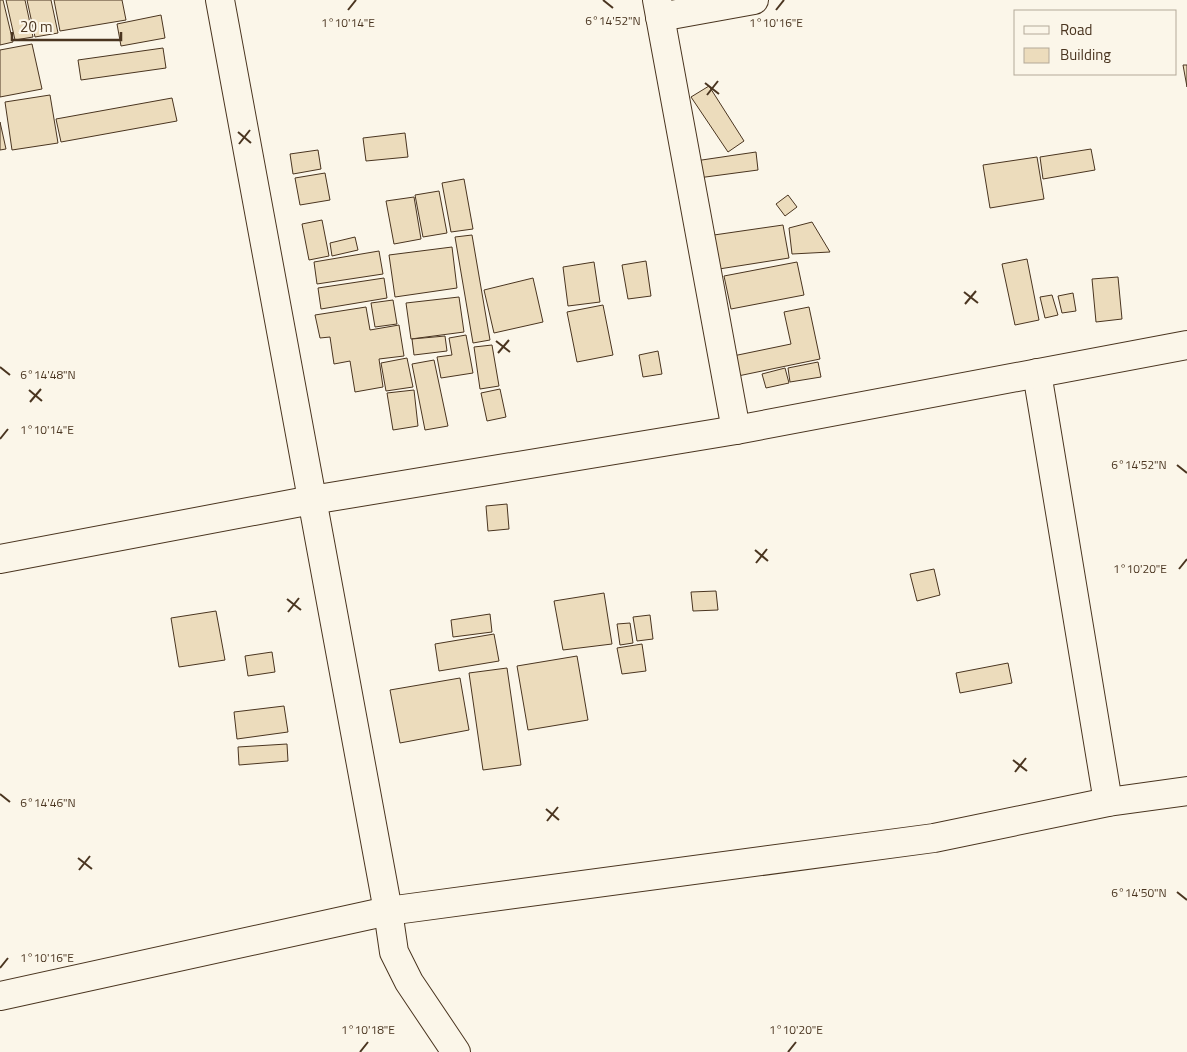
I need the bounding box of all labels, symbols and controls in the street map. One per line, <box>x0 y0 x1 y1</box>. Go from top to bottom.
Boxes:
scale bar <box>12 10 121 42</box>
legend <box>1014 10 1177 75</box>
text: 6°14'52"N <box>585 11 641 30</box>
text: 1°10'14"E <box>321 13 375 32</box>
text: 1°10'16"E <box>749 13 803 32</box>
text: 20 m <box>20 15 53 38</box>
text: Road <box>1060 18 1092 41</box>
text: Building <box>1060 43 1111 66</box>
text: 6°14'48"N <box>20 365 76 384</box>
text: 1°10'14"E <box>20 420 74 439</box>
text: 6°14'52"N <box>1111 455 1167 474</box>
text: 1°10'20"E <box>1113 559 1167 578</box>
text: 6°14'46"N <box>20 793 76 812</box>
text: 6°14'50"N <box>1111 883 1167 902</box>
text: 1°10'16"E <box>20 948 74 967</box>
text: 1°10'18"E <box>341 1020 395 1039</box>
text: 1°10'20"E <box>769 1020 823 1039</box>

